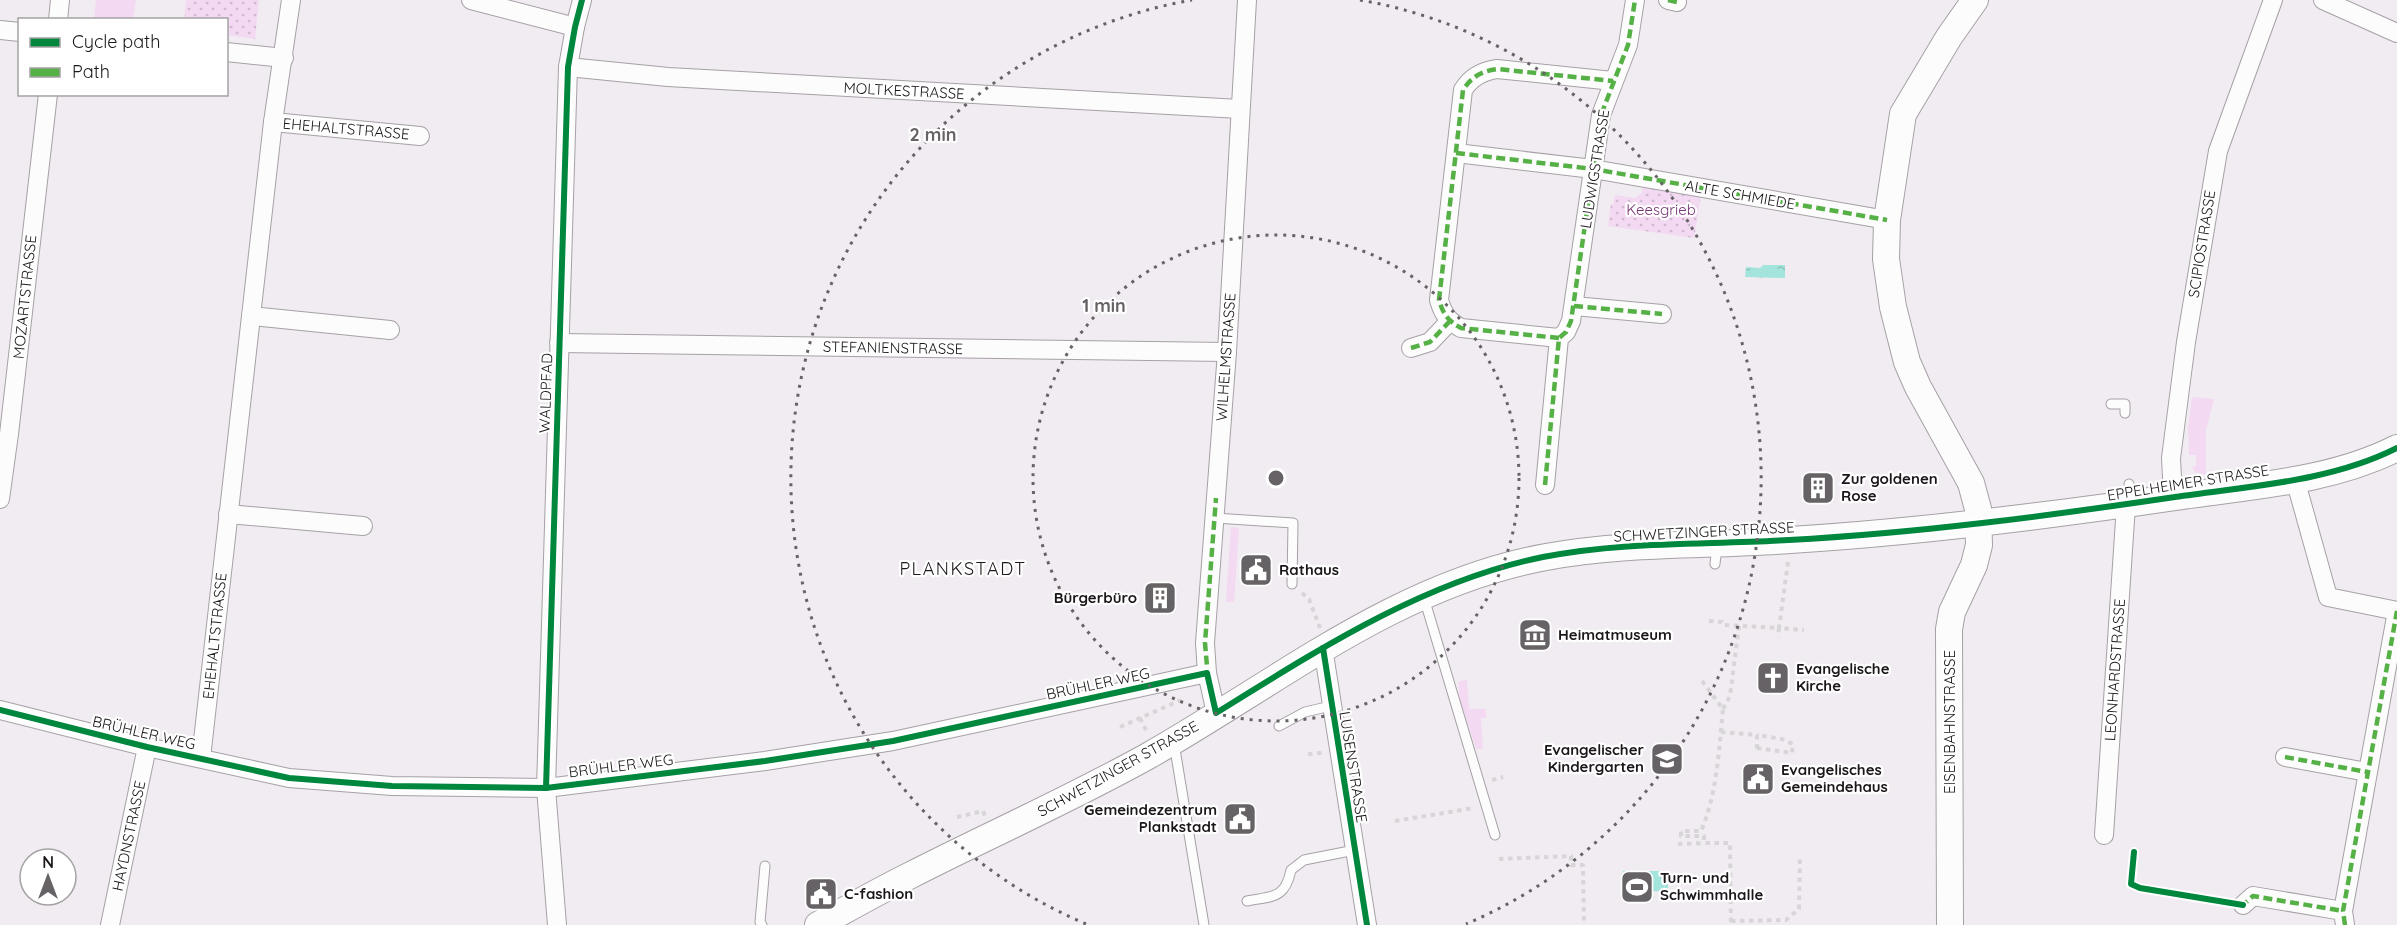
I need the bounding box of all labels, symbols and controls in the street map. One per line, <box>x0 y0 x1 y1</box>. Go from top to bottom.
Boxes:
legend <box>18 18 228 96</box>
text: Cycle path <box>72 30 160 53</box>
text: Path <box>72 60 110 83</box>
street label: MOLTKESTRASSE <box>843 78 965 103</box>
street label: LUDWIGSTRASSE <box>1576 108 1613 230</box>
street label: EHEHALTSTRASSE <box>282 113 410 144</box>
text: 2 min <box>910 123 956 146</box>
street label: ALTE SCHMIEDE <box>1684 175 1797 214</box>
street label: SCIPIOSTRASSE <box>2184 189 2219 299</box>
park label: Keesgrieb <box>1626 200 1696 219</box>
street label: MOZARTSTRASSE <box>9 234 40 360</box>
street label: WILHELMSTRASSE <box>1212 292 1239 422</box>
text: 1 min <box>1082 294 1126 317</box>
street label: STEFANIENSTRASSE <box>823 337 963 358</box>
street label: WALDPFAD <box>535 352 556 433</box>
street label: EPPELHEIMER STRASSE <box>2106 460 2270 505</box>
centre of rings <box>1266 468 1286 488</box>
place label: Zur goldenen Rose <box>1841 469 1938 505</box>
building icon: Zur goldenen Rose <box>1800 470 1836 506</box>
street label: SCHWETZINGER STRASSE <box>1613 517 1795 546</box>
public building icon: Rathaus <box>1238 552 1274 588</box>
district label: PLANKSTADT <box>899 557 1027 580</box>
place label: Rathaus <box>1279 560 1339 579</box>
street label: EHEHALTSTRASSE <box>198 572 231 700</box>
building icon: Bürgerbüro <box>1142 580 1178 616</box>
place label: Bürgerbüro <box>1054 588 1137 607</box>
street label: LEONHARDSTRASSE <box>2100 598 2129 742</box>
museum icon: Heimatmuseum <box>1517 617 1553 653</box>
place label: Heimatmuseum <box>1558 625 1672 644</box>
street label: EISENBAHNSTRASSE <box>1940 650 1959 794</box>
place label: Evangelische Kirche <box>1796 659 1890 695</box>
church icon: Evangelische Kirche <box>1755 660 1791 696</box>
street label: BRÜHLER WEG <box>1044 663 1151 704</box>
street label: LUISENSTRASSE <box>1335 710 1372 824</box>
street label: BRÜHLER WEG <box>91 711 198 754</box>
street label: SCHWETZINGER STRASSE <box>1034 716 1202 821</box>
place label: Evangelischer Kindergarten <box>1544 740 1644 776</box>
school or university icon: Evangelischer Kindergarten <box>1649 741 1685 777</box>
street label: BRÜHLER WEG <box>568 750 674 781</box>
place label: Evangelisches Gemeindehaus <box>1781 760 1888 796</box>
public building icon: Evangelisches Gemeindehaus <box>1740 761 1776 797</box>
street label: HAYDNSTRASSE <box>108 779 150 893</box>
place label: Gemeindezentrum Plankstadt <box>1084 800 1217 836</box>
public building icon: Gemeindezentrum Plankstadt <box>1222 801 1258 837</box>
north arrow <box>18 847 78 907</box>
text: N <box>42 852 54 872</box>
place label: Turn- und Schwimmhalle <box>1660 868 1763 904</box>
sports icon: Turn- und Schwimmhalle <box>1619 869 1655 905</box>
public building icon: C-fashion <box>803 876 839 912</box>
place label: C-fashion <box>844 884 913 903</box>

